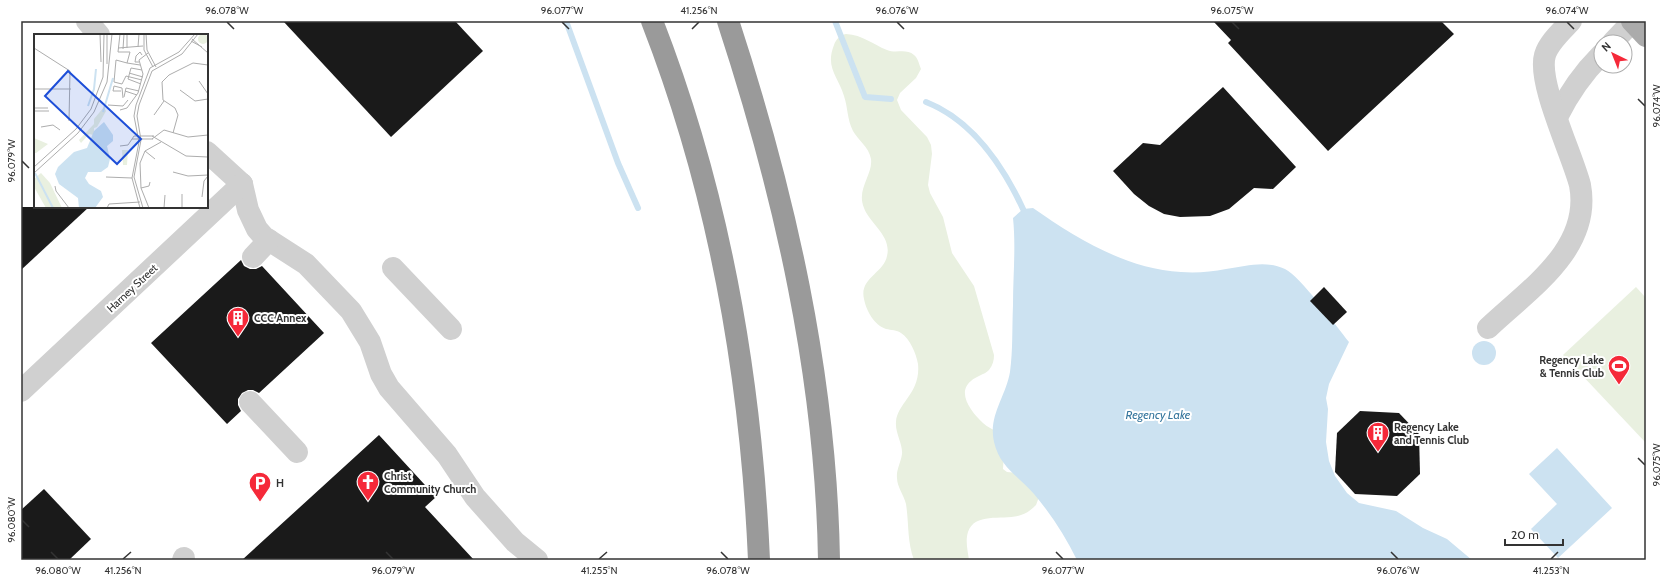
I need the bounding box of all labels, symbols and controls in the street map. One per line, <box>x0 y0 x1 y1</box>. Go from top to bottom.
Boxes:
text: 96.078°W <box>205 4 249 17</box>
text: 96.077°W <box>541 4 584 17</box>
text: 41.256°N <box>680 4 718 17</box>
text: 96.076°W <box>876 4 919 17</box>
text: 96.075°W <box>1211 4 1254 17</box>
text: 96.074°W <box>1546 4 1589 17</box>
inset map <box>34 34 208 208</box>
north arrow <box>1593 34 1633 74</box>
text: N <box>1599 39 1614 54</box>
text: 96.074°W <box>1650 84 1663 127</box>
text: 96.079°W <box>5 139 18 183</box>
street label: Harney Street <box>104 261 161 315</box>
building icon: CCC Annex <box>225 305 251 338</box>
place label: CCC Annex <box>254 311 307 325</box>
place label: Regency Lake & Tennis Club <box>1539 353 1604 380</box>
sports icon: Regency Lake & Tennis Club <box>1606 353 1632 386</box>
water label: Regency Lake <box>1126 407 1191 422</box>
building icon: Regency Lake and Tennis Club <box>1365 420 1391 453</box>
place label: Regency Lake and Tennis Club <box>1394 420 1469 447</box>
text: 96.075°W <box>1650 443 1663 486</box>
church icon: Christ Community Church <box>355 469 381 502</box>
place label: Christ Community Church <box>384 469 476 496</box>
parking icon: H <box>247 470 273 503</box>
place label: H <box>276 476 284 490</box>
text: 96.080°W <box>5 497 18 543</box>
scale bar <box>1505 521 1563 547</box>
text: 20 m <box>1511 527 1539 542</box>
text: 96.080°W <box>35 564 81 577</box>
text: 41.256°N <box>104 564 142 577</box>
text: 96.079°W <box>371 564 415 577</box>
text: 41.255°N <box>580 564 618 577</box>
text: 96.078°W <box>706 564 750 577</box>
text: 96.077°W <box>1042 564 1085 577</box>
text: 96.076°W <box>1377 564 1420 577</box>
text: 41.253°N <box>1532 564 1570 577</box>

